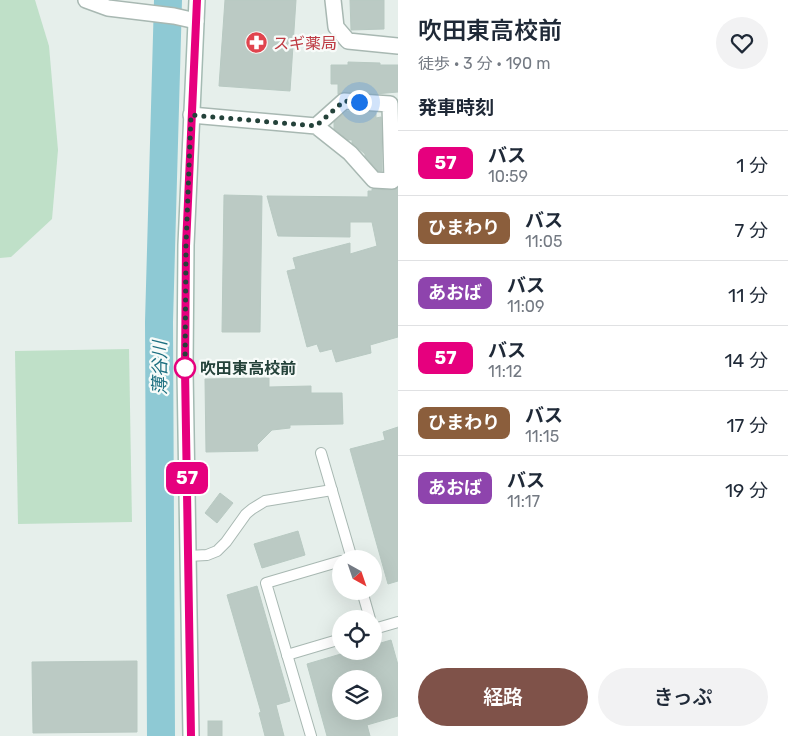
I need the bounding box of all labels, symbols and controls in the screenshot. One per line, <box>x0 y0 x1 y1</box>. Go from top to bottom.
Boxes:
text: 吹田東高校前 <box>418 17 562 45</box>
button: heart <box>716 17 768 69</box>
pharmacy icon: スギ薬局 <box>245 31 269 55</box>
place label: スギ薬局 <box>273 34 337 53</box>
text: 徒歩 · 3 分 · 190 m <box>418 54 550 73</box>
your location <box>347 90 372 115</box>
text: 発車時刻 <box>418 96 494 119</box>
text: バス <box>488 144 526 167</box>
text: 57 <box>435 152 456 174</box>
text: 1 分 <box>736 154 768 177</box>
text: 10:59 <box>488 167 528 186</box>
text: バス <box>525 209 563 232</box>
text: ひまわり <box>428 217 500 239</box>
text: 7 分 <box>735 219 768 242</box>
text: 11:05 <box>525 232 562 251</box>
text: バス <box>507 274 545 297</box>
text: あおば <box>428 282 482 304</box>
text: 11 分 <box>728 284 768 307</box>
text: 11:09 <box>507 297 544 316</box>
water label: 薄谷川 <box>149 339 171 395</box>
text: バス <box>488 339 526 362</box>
text: 57 <box>435 347 456 369</box>
text: 14 分 <box>724 349 768 372</box>
marker: 吹田東高校前 <box>174 357 196 379</box>
place label: 吹田東高校前 <box>200 359 296 378</box>
text: 11:12 <box>488 362 522 381</box>
text: バス <box>525 404 563 427</box>
text: ひまわり <box>428 412 500 434</box>
text: 17 分 <box>726 414 768 437</box>
text: 11:15 <box>525 427 559 446</box>
line badge: 57 <box>164 462 210 494</box>
text: 57 <box>176 467 198 489</box>
text: バス <box>507 469 545 492</box>
text: あおば <box>428 477 482 499</box>
text: 19 分 <box>725 479 768 502</box>
text: 11:17 <box>507 492 540 511</box>
north arrow <box>332 550 382 600</box>
map controls <box>332 550 382 720</box>
button: locate <box>332 610 382 660</box>
button: 経路 <box>418 668 588 726</box>
button: きっぷ <box>598 668 768 726</box>
button: layers <box>332 670 382 720</box>

